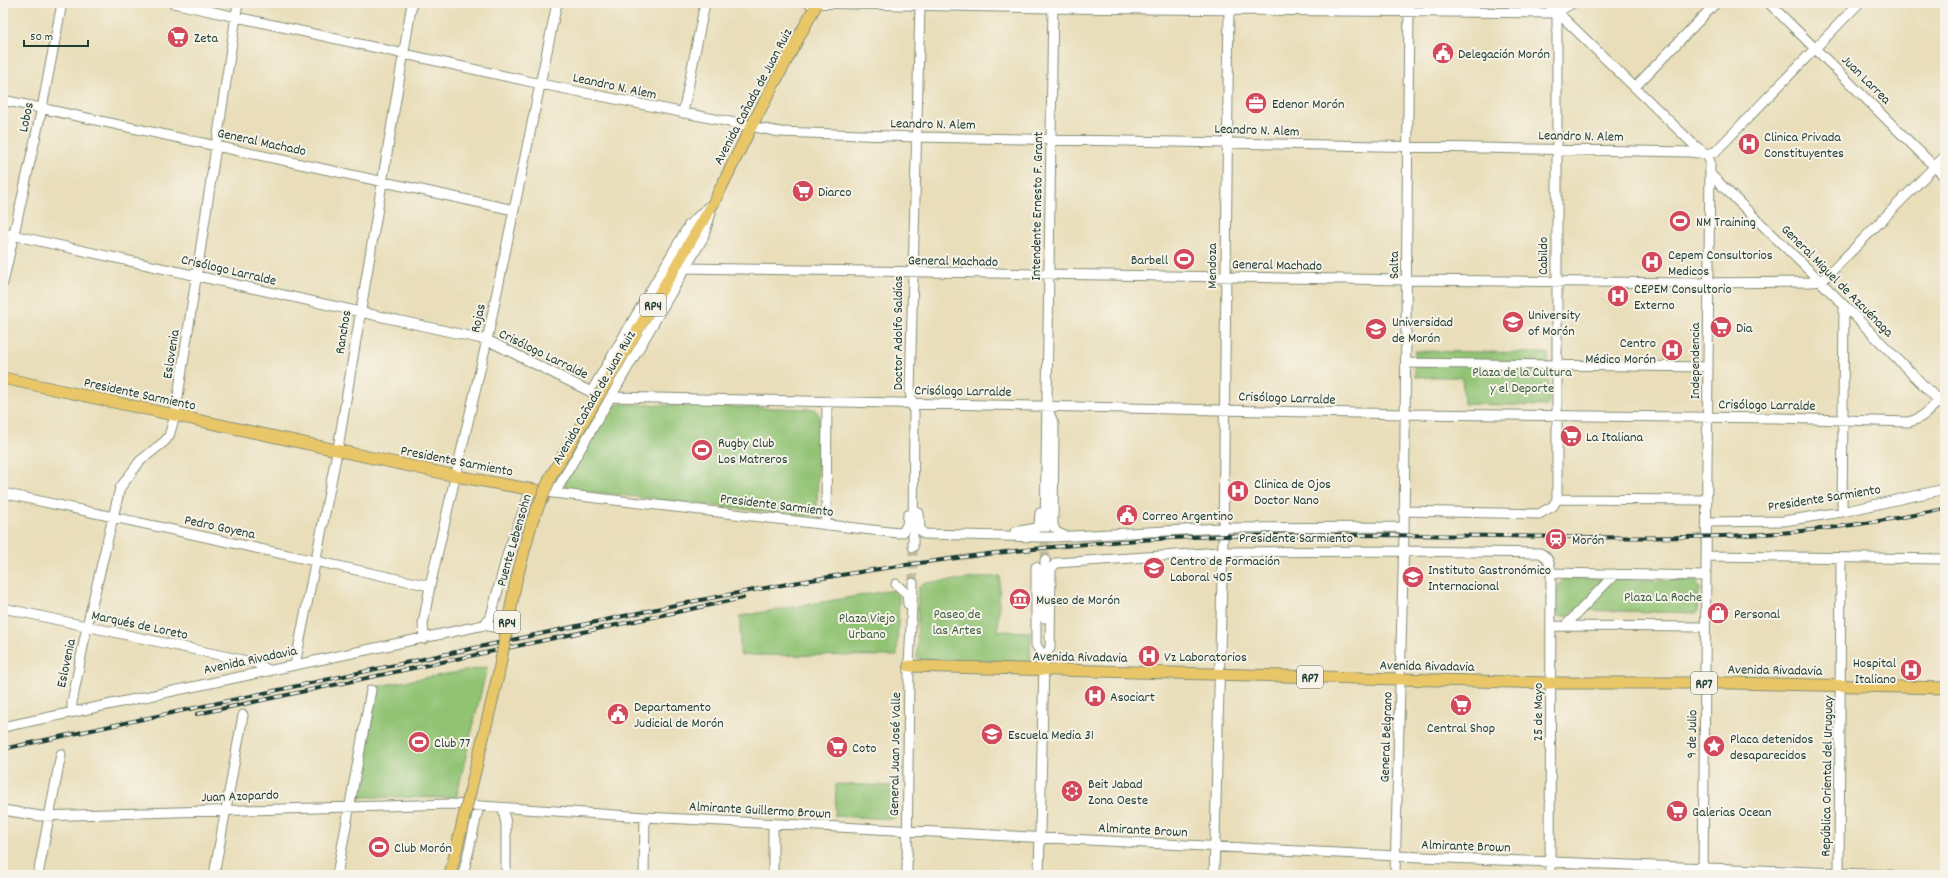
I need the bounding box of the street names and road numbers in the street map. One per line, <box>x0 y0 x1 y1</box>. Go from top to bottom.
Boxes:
street label: Avenida Cañada de Juan Ruiz <box>709 25 799 169</box>
street label: Juan Larrea <box>1836 51 1895 110</box>
street label: Leandro N. Alem <box>571 68 658 106</box>
street label: Lobos <box>14 100 40 134</box>
street label: Leandro N. Alem <box>890 114 976 136</box>
street label: Leandro N. Alem <box>1214 120 1300 142</box>
street label: General Machado <box>215 124 308 162</box>
street label: Leandro N. Alem <box>1538 126 1624 148</box>
street label: Intendente Ernesto F. Grant <box>1027 131 1049 281</box>
street label: General Miguel de Azcuénaga <box>1776 221 1898 343</box>
street label: Cabildo <box>1534 237 1554 275</box>
street label: Mendoza <box>1203 243 1223 289</box>
street label: Crisólogo Larralde <box>179 250 278 292</box>
street label: General Machado <box>908 251 998 273</box>
street label: Salta <box>1385 251 1405 279</box>
street label: General Machado <box>1232 255 1322 277</box>
street label: Doctor Adolfo Saldías <box>889 276 909 390</box>
road number: RP4 <box>640 294 666 316</box>
street label: Rojas <box>466 302 492 335</box>
street label: Ranchos <box>331 309 357 356</box>
street label: Independencia <box>1686 322 1706 399</box>
street label: Crisólogo Larralde <box>495 324 591 385</box>
street label: Avenida Cañada de Juan Ruiz <box>548 327 642 469</box>
street label: Eslovenia <box>158 328 186 380</box>
street label: Presidente Sarmiento <box>82 373 197 417</box>
street label: Crisólogo Larralde <box>914 381 1012 403</box>
street label: Crisólogo Larralde <box>1238 387 1336 411</box>
street label: Crisólogo Larralde <box>1718 395 1816 417</box>
street label: Presidente Sarmiento <box>399 441 514 483</box>
street label: Presidente Sarmiento <box>1766 480 1882 518</box>
street label: Presidente Sarmiento <box>719 489 835 523</box>
street label: Puente Lebensohn <box>492 492 538 589</box>
street label: Pedro Goyena <box>182 511 257 545</box>
street label: Presidente Sarmiento <box>1239 529 1353 549</box>
street label: Marqués de Loreto <box>90 606 190 646</box>
road number: RP4 <box>494 611 520 633</box>
street label: Eslovenia <box>52 637 82 690</box>
street label: Avenida Rivadavia <box>202 641 299 681</box>
street label: Avenida Rivadavia <box>1032 647 1128 669</box>
street label: Avenida Rivadavia <box>1379 656 1475 678</box>
street label: Avenida Rivadavia <box>1727 660 1823 682</box>
road number: RP7 <box>1297 666 1323 688</box>
road number: RP7 <box>1691 672 1717 694</box>
street label: 25 de Mayo <box>1529 683 1549 741</box>
street label: General Belgrano <box>1375 691 1399 783</box>
street label: General Juan José Valle <box>885 692 907 816</box>
street label: República Oriental del Uruguay <box>1817 695 1839 857</box>
street label: 9 de Julio <box>1683 709 1703 759</box>
street label: Juan Azopardo <box>201 786 279 808</box>
street label: Almirante Guillermo Brown <box>688 797 831 825</box>
street label: Almirante Brown <box>1098 819 1188 843</box>
street label: Almirante Brown <box>1421 835 1511 859</box>

